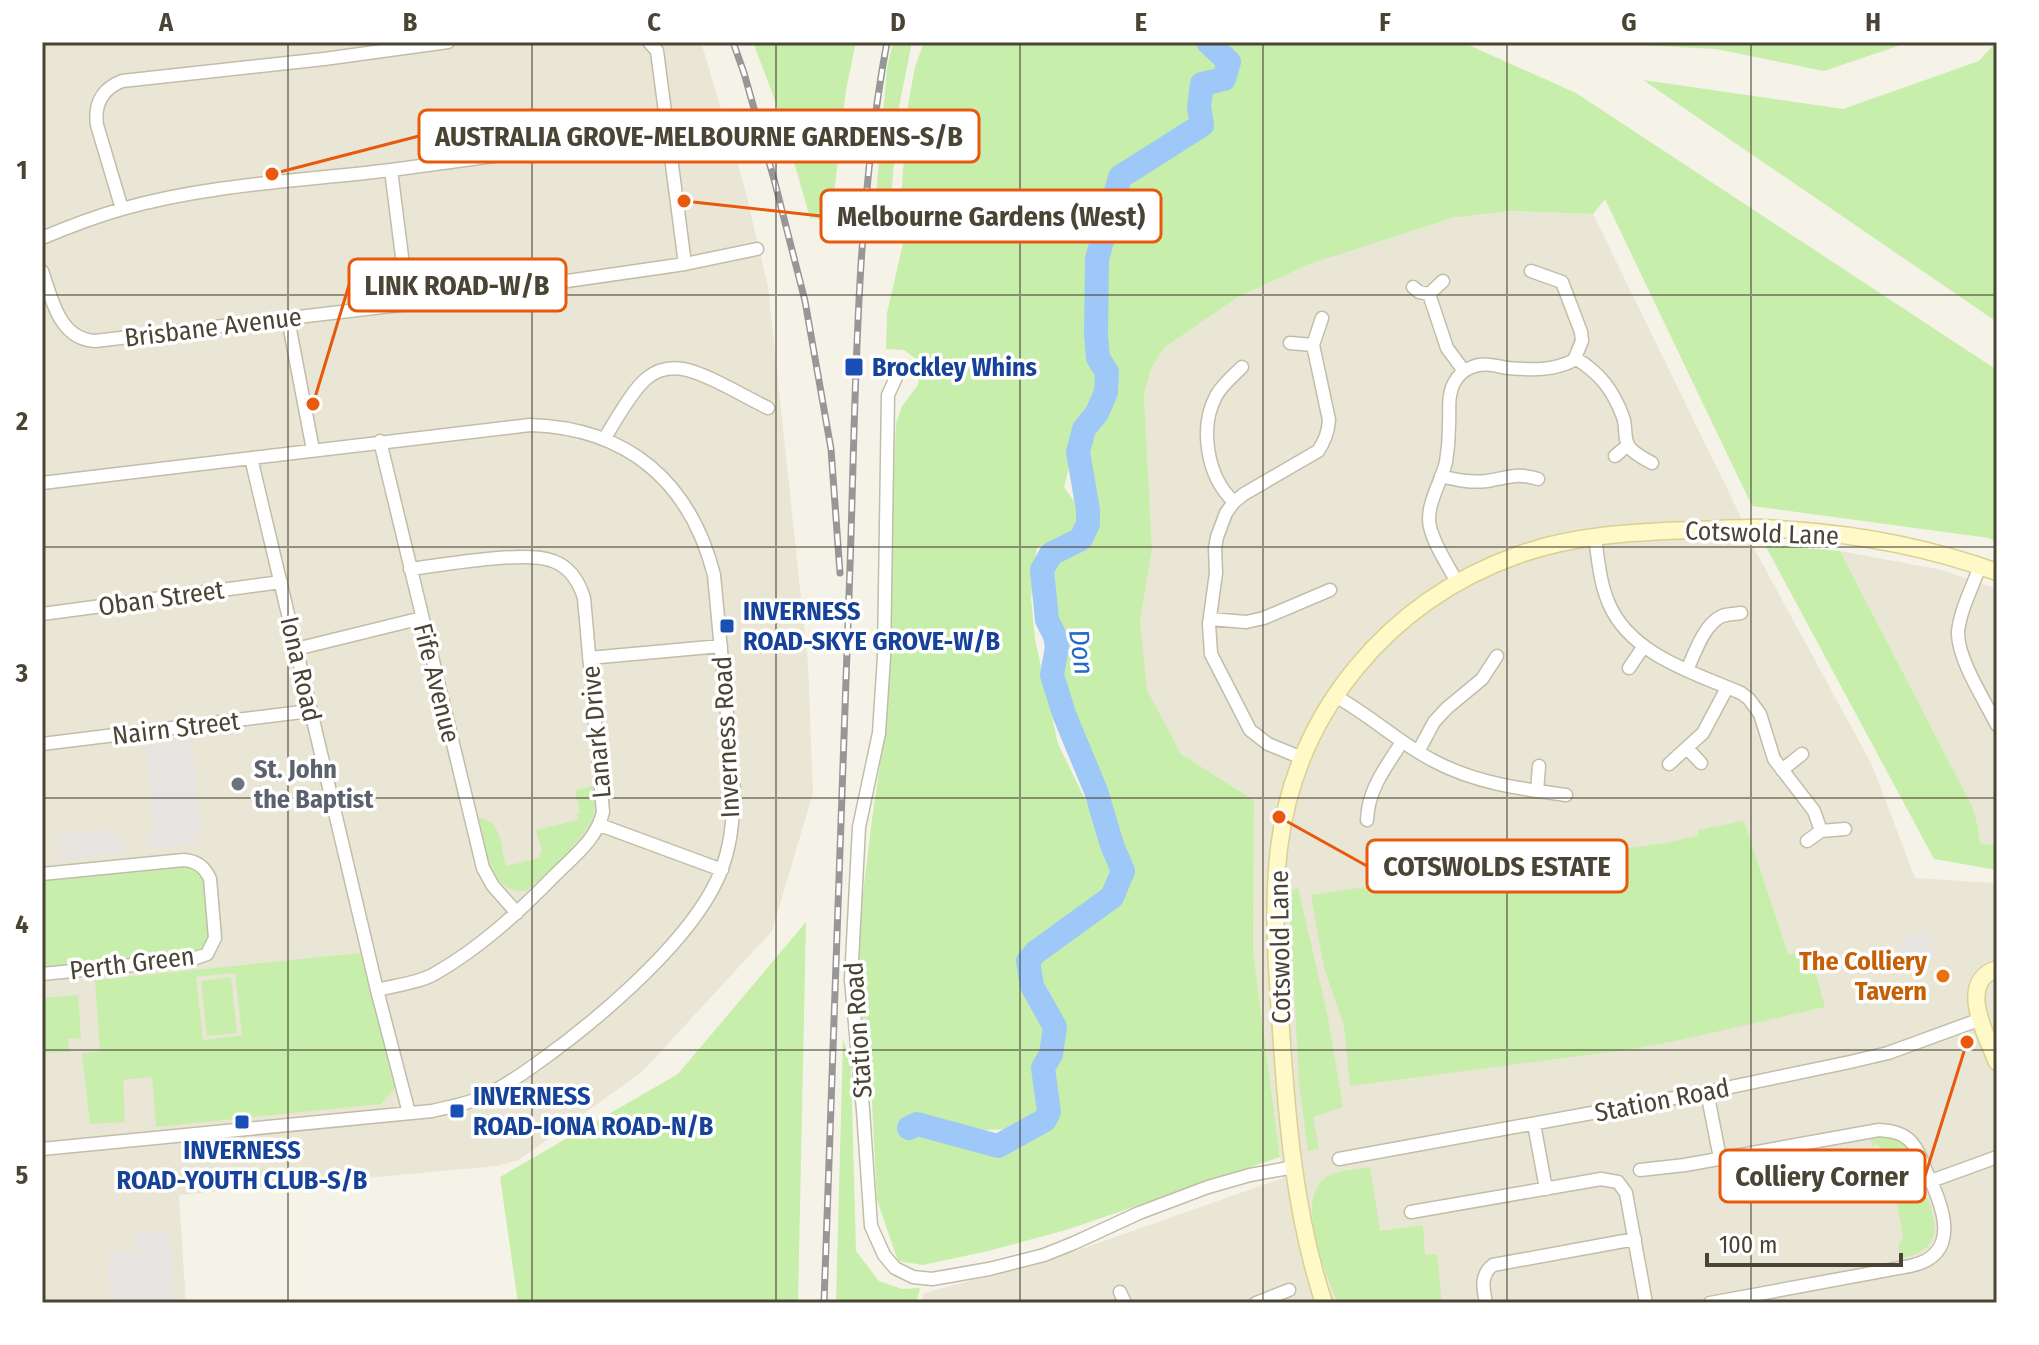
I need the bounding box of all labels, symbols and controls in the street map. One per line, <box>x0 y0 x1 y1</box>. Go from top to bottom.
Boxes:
text: A <box>158 7 174 38</box>
text: B <box>403 7 418 38</box>
text: C <box>647 7 661 38</box>
text: D <box>890 7 906 38</box>
text: E <box>1135 7 1147 38</box>
text: F <box>1379 7 1391 38</box>
text: G <box>1621 7 1637 38</box>
text: H <box>1865 7 1881 38</box>
callout: AUSTRALIA GROVE-MELBOURNE GARDENS-S/B <box>419 110 979 162</box>
text: AUSTRALIA GROVE-MELBOURNE GARDENS-S/B <box>434 120 963 153</box>
text: 1 <box>17 155 28 186</box>
callout: Melbourne Gardens (West) <box>821 190 1161 242</box>
text: Melbourne Gardens (West) <box>837 200 1146 233</box>
callout: LINK ROAD-W/B <box>349 259 566 311</box>
text: LINK ROAD-W/B <box>365 269 550 302</box>
street label: Brisbane Avenue <box>123 301 303 354</box>
place label: Brockley Whins <box>872 352 1037 383</box>
marker: Brockley Whins <box>843 356 865 378</box>
text: 2 <box>15 406 28 437</box>
street label: Cotswold Lane <box>1685 515 1839 552</box>
street label: Oban Street <box>96 574 226 623</box>
place label: INVERNESS ROAD-SKYE GROVE-W/B <box>743 596 1001 657</box>
street label: Iona Road <box>273 614 328 725</box>
marker: INVERNESS ROAD-SKYE GROVE-W/B <box>718 617 736 635</box>
street label: Fife Avenue <box>407 620 466 746</box>
water label: Don <box>1062 627 1101 677</box>
street label: Inverness Road <box>707 655 746 819</box>
text: 3 <box>15 658 28 689</box>
street label: Lanark Drive <box>575 664 618 799</box>
street label: Nairn Street <box>111 705 242 752</box>
place label: St. John the Baptist <box>254 754 374 815</box>
marker: St. John the Baptist <box>229 775 247 793</box>
callout: COTSWOLDS ESTATE <box>1367 840 1627 892</box>
text: COTSWOLDS ESTATE <box>1383 850 1611 883</box>
street label: Cotswold Lane <box>1264 870 1297 1024</box>
text: 4 <box>15 909 29 940</box>
street label: Perth Green <box>68 940 196 987</box>
place label: The Colliery Tavern <box>1799 946 1928 1007</box>
street label: Station Road <box>838 961 879 1099</box>
marker: The Colliery Tavern <box>1934 967 1952 985</box>
street label: Station Road <box>1592 1072 1732 1129</box>
place label: INVERNESS ROAD-IONA ROAD-N/B <box>473 1081 714 1142</box>
marker: INVERNESS ROAD-IONA ROAD-N/B <box>448 1102 466 1120</box>
marker: INVERNESS ROAD-YOUTH CLUB-S/B <box>233 1113 251 1131</box>
place label: INVERNESS ROAD-YOUTH CLUB-S/B <box>117 1135 368 1196</box>
callout: Colliery Corner <box>1720 1150 1925 1202</box>
text: 5 <box>16 1160 29 1191</box>
text: Colliery Corner <box>1735 1160 1910 1193</box>
scale bar <box>1707 1217 1901 1267</box>
text: 100 m <box>1719 1231 1777 1259</box>

